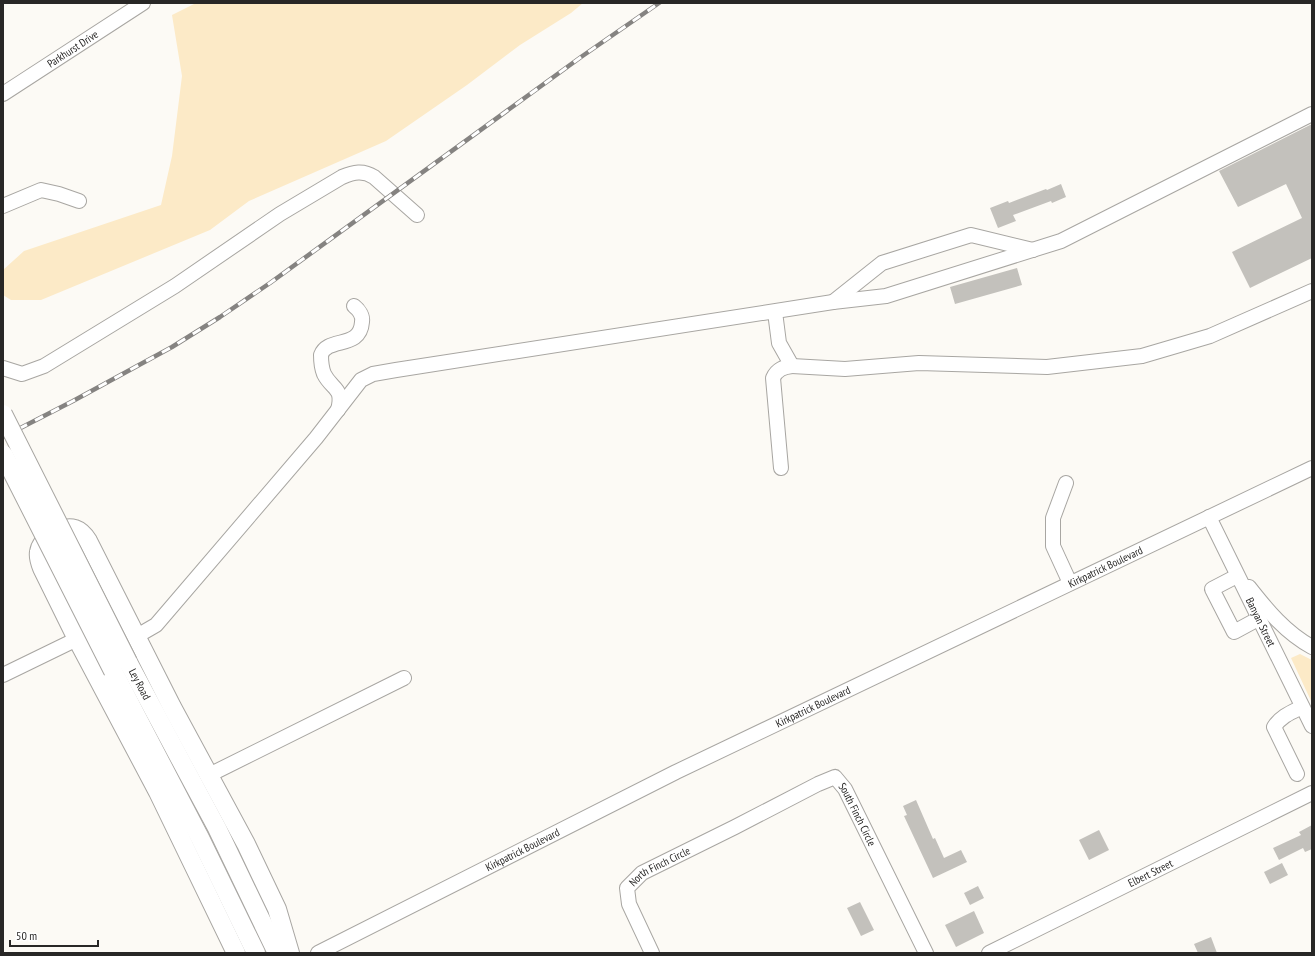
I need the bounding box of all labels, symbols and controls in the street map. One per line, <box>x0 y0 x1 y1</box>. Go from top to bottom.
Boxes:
street label: Parkhurst Drive <box>44 27 101 70</box>
street label: Kirkpatrick Boulevard <box>1066 543 1145 591</box>
street label: Banyan Street <box>1243 595 1279 649</box>
street label: Ley Road <box>126 666 154 702</box>
street label: Kirkpatrick Boulevard <box>773 683 853 730</box>
street label: South Finch Circle <box>836 780 879 849</box>
street label: Kirkpatrick Boulevard <box>483 825 562 874</box>
street label: North Finch Circle <box>626 843 693 889</box>
street label: Elbert Street <box>1126 856 1175 890</box>
scale bar <box>10 922 98 948</box>
text: 50 m <box>16 928 37 943</box>

